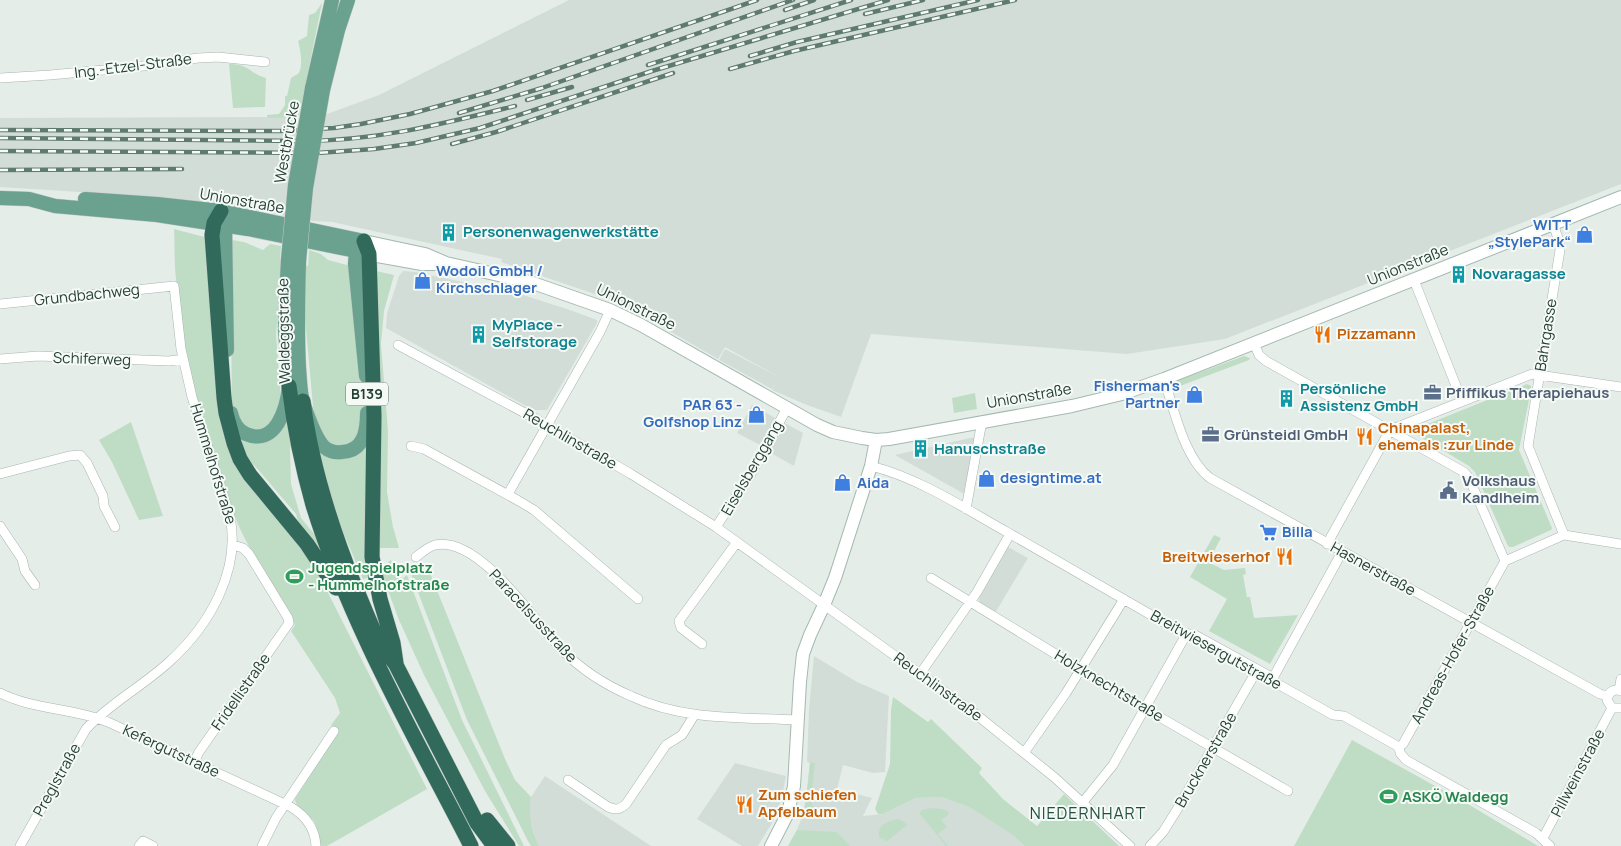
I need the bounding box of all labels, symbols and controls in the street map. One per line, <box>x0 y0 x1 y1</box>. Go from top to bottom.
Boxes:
street label: Ing.-Etzel-Straße <box>73 48 193 83</box>
street label: Westbrücke <box>269 99 304 185</box>
street label: Unionstraße <box>198 183 286 218</box>
place label: WITT „StylePark“ <box>1488 214 1571 252</box>
place label: Personenwagenwerkstätte <box>463 221 659 242</box>
building icon: Personenwagenwerkstätte <box>439 222 459 242</box>
shop icon: WITT „StylePark“ <box>1575 224 1595 244</box>
street label: Unionstraße <box>1364 239 1452 290</box>
place label: Wodoil GmbH / Kirchschlager <box>436 260 543 298</box>
place label: Novaragasse <box>1472 263 1566 284</box>
building icon: Novaragasse <box>1448 264 1468 284</box>
shop icon: Wodoil GmbH / Kirchschlager <box>412 270 432 290</box>
street label: Waldeggstraße <box>272 278 295 384</box>
street label: Unionstraße <box>593 278 680 335</box>
street label: Grundbachweg <box>33 279 141 310</box>
street label: Bahrgasse <box>1529 297 1562 373</box>
place label: MyPlace - Selfstorage <box>492 314 577 352</box>
place label: Pizzamann <box>1337 323 1416 344</box>
building icon: MyPlace - Selfstorage <box>468 324 488 344</box>
restaurant icon: Pizzamann <box>1313 324 1333 344</box>
street label: Schiferweg <box>53 347 131 370</box>
place label: Fisherman's Partner <box>1094 375 1180 413</box>
street label: Unionstraße <box>985 378 1073 413</box>
place label: Persönliche Assistenz GmbH <box>1300 378 1418 416</box>
road number: B139 <box>346 382 388 406</box>
place label: Pfiffikus Therapiehaus <box>1446 382 1609 403</box>
office icon: Pfiffikus Therapiehaus <box>1422 383 1442 403</box>
shop icon: Fisherman's Partner <box>1184 385 1204 405</box>
building icon: Persönliche Assistenz GmbH <box>1276 388 1296 408</box>
place label: PAR 63 - Golfshop Linz <box>643 394 742 432</box>
street label: Hummelhofstraße <box>185 401 242 527</box>
street label: Reuchlinstraße <box>519 403 621 474</box>
shop icon: PAR 63 - Golfshop Linz <box>746 404 766 424</box>
street label: Eiselsberggang <box>716 416 787 519</box>
place label: Chinapalast, ehemals :zur Linde <box>1378 417 1514 455</box>
place label: Grünsteidl GmbH <box>1224 424 1348 445</box>
office icon: Grünsteidl GmbH <box>1200 425 1220 445</box>
restaurant icon: Chinapalast, ehemals :zur Linde <box>1354 427 1374 447</box>
place label: Hanuschstraße <box>934 438 1046 459</box>
building icon: Hanuschstraße <box>910 439 930 459</box>
place label: designtime.at <box>1000 467 1102 488</box>
shop icon: designtime.at <box>976 468 996 488</box>
place label: Volkshaus Kandlheim <box>1462 470 1539 508</box>
place label: Aida <box>857 472 889 493</box>
shop icon: Aida <box>833 473 853 493</box>
public building icon: Volkshaus Kandlheim <box>1438 480 1458 500</box>
place label: Billa <box>1282 521 1313 542</box>
supermarket icon: Billa <box>1258 522 1278 542</box>
street label: Hasnerstraße <box>1327 537 1420 601</box>
place label: Breitwieserhof <box>1162 546 1270 567</box>
restaurant icon: Breitwieserhof <box>1274 547 1294 567</box>
place label: Jugendspielplatz - Hummelhofstraße <box>308 557 450 595</box>
street label: Paracelsusstraße <box>485 564 582 667</box>
sports icon: Jugendspielplatz - Hummelhofstraße <box>284 567 304 587</box>
street label: Andreas-Hofer-Straße <box>1406 582 1499 728</box>
street label: Breitwiesergutstraße <box>1147 605 1286 695</box>
street label: Holzknechtstraße <box>1051 645 1168 727</box>
street label: Reuchlinstraße <box>890 647 987 726</box>
street label: Fridellistraße <box>206 649 275 734</box>
street label: Brucknerstraße <box>1170 708 1242 811</box>
street label: Kefergutstraße <box>119 719 223 782</box>
street label: Pillweinstraße <box>1546 725 1610 821</box>
street label: Preglstraße <box>28 739 85 820</box>
place label: Zum schiefen Apfelbaum <box>758 784 857 822</box>
place label: ASKÖ Waldegg <box>1402 786 1509 807</box>
sports icon: ASKÖ Waldegg <box>1378 787 1398 807</box>
restaurant icon: Zum schiefen Apfelbaum <box>734 794 754 814</box>
district label: NIEDERNHART <box>1030 802 1146 824</box>

